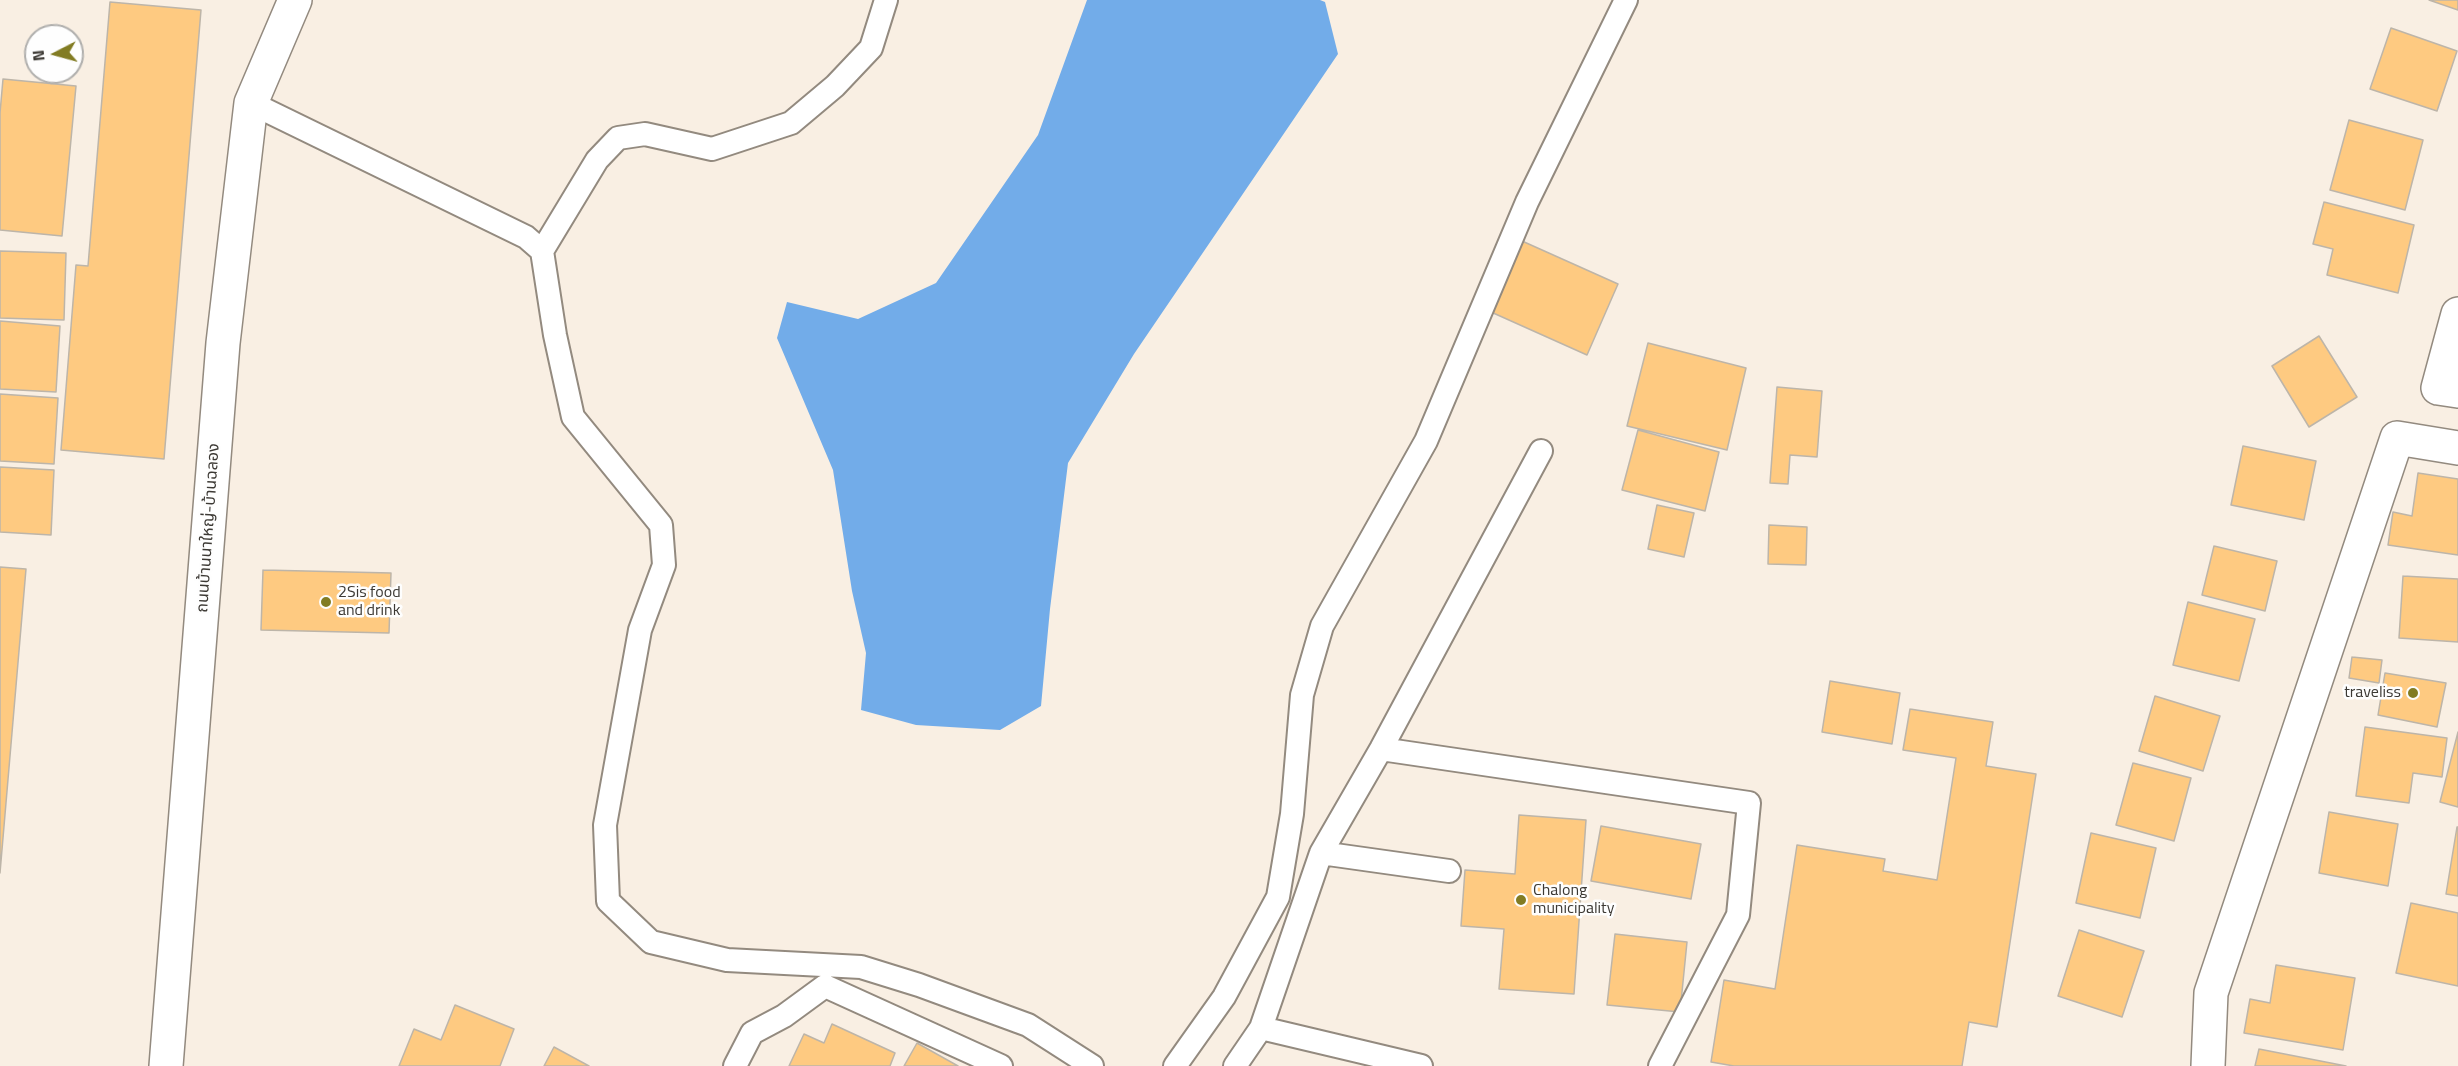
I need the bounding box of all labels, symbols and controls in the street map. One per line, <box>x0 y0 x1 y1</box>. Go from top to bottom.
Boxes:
north arrow <box>24 24 84 84</box>
text: N <box>26 49 51 62</box>
street label: ถนนบ้านนาใหญ่-บ้านฉลอง <box>194 443 224 613</box>
place label: 2Sis food and drink <box>338 583 401 621</box>
marker: 2Sis food and drink <box>319 595 333 609</box>
place label: traveliss <box>2344 683 2401 703</box>
marker: traveliss <box>2406 686 2420 700</box>
place label: Chalong municipality <box>1533 881 1614 919</box>
marker: Chalong municipality <box>1514 893 1528 907</box>

